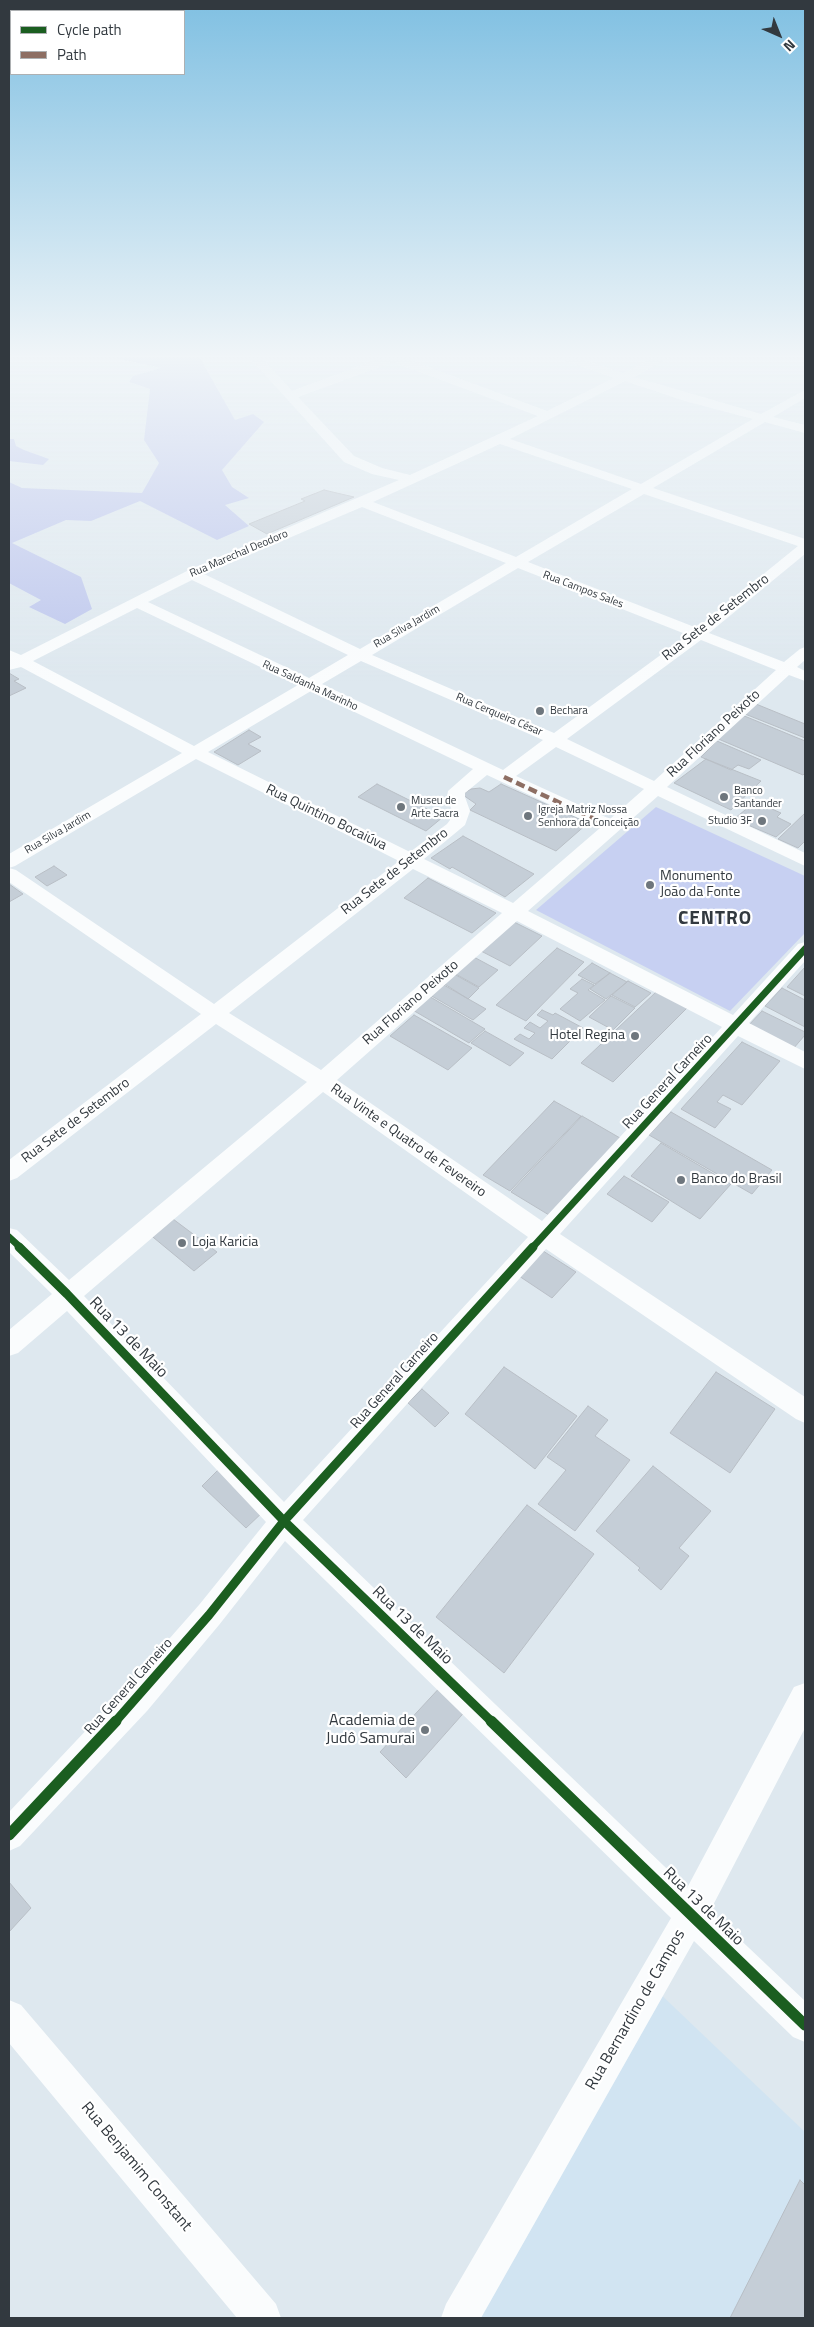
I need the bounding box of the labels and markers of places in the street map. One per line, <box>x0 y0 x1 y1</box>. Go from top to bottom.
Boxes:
place label: Bechara <box>550 704 588 718</box>
marker: Bechara <box>534 705 546 717</box>
place label: Banco Santander <box>734 784 782 810</box>
marker: Banco Santander <box>718 791 730 803</box>
place label: Museu de Arte Sacra <box>411 794 459 820</box>
marker: Museu de Arte Sacra <box>395 801 407 813</box>
place label: Igreja Matriz Nossa Senhora da Conceição <box>538 803 639 829</box>
marker: Igreja Matriz Nossa Senhora da Conceição <box>522 810 534 822</box>
place label: Studio 3F <box>708 814 752 828</box>
marker: Studio 3F <box>756 815 768 827</box>
place label: Monumento João da Fonte <box>660 869 740 902</box>
marker: Monumento João da Fonte <box>644 879 656 891</box>
place label: Hotel Regina <box>550 1028 625 1044</box>
marker: Hotel Regina <box>629 1030 641 1042</box>
place label: Banco do Brasil <box>691 1172 782 1188</box>
marker: Banco do Brasil <box>675 1174 687 1186</box>
place label: Loja Karicia <box>192 1235 258 1251</box>
marker: Loja Karicia <box>176 1237 188 1249</box>
place label: Academia de Judô Samurai <box>326 1711 415 1749</box>
marker: Academia de Judô Samurai <box>419 1724 431 1736</box>

